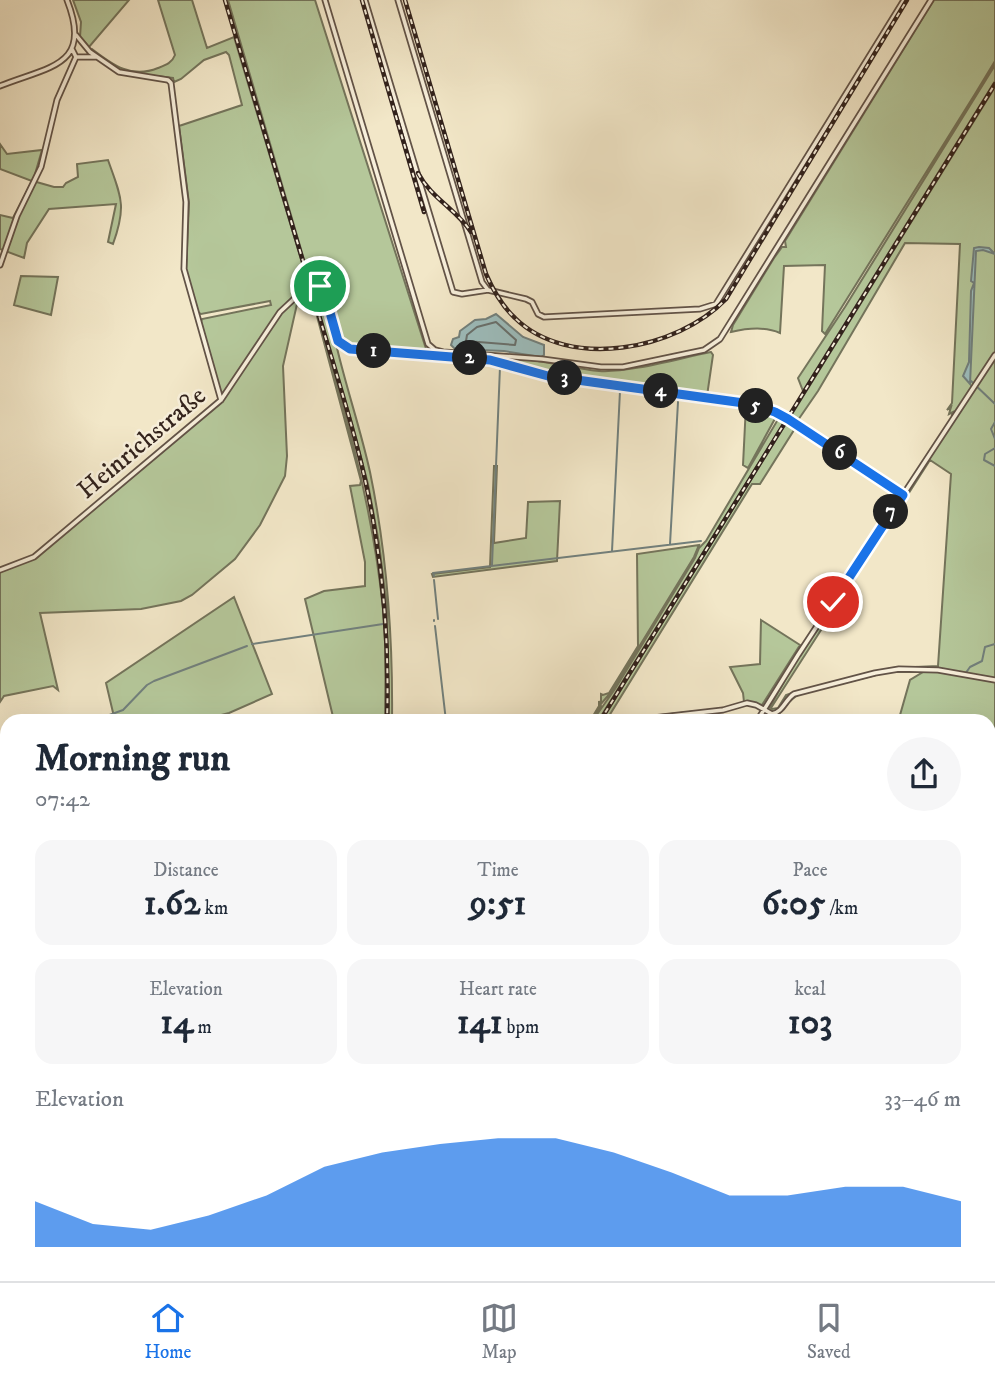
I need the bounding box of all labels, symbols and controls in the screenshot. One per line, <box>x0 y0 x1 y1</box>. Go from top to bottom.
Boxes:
pin <box>290 256 350 316</box>
icon: arrive <box>301 267 339 305</box>
pin: 1 <box>356 334 392 368</box>
text: 1 <box>370 339 377 362</box>
pin: 2 <box>452 340 488 376</box>
text: 2 <box>465 346 474 369</box>
pin: 3 <box>548 360 582 396</box>
text: 3 <box>561 366 568 389</box>
pin: 4 <box>644 374 678 408</box>
text: 4 <box>655 379 666 402</box>
street label: Heinrichstraße <box>71 380 213 507</box>
pin: 5 <box>738 388 774 424</box>
text: 5 <box>751 394 760 417</box>
pin: 6 <box>822 435 858 470</box>
text: 6 <box>835 441 844 464</box>
pin: 7 <box>874 494 908 530</box>
text: 7 <box>885 500 896 523</box>
pin <box>803 572 863 632</box>
icon: check <box>814 583 852 621</box>
text: Morning run <box>35 735 230 783</box>
button: share <box>887 737 961 811</box>
text: 07:42 <box>35 785 90 814</box>
text: Distance <box>153 859 219 882</box>
text: Time <box>477 859 519 882</box>
text: Pace <box>792 859 828 882</box>
text: 1.62 <box>144 882 200 926</box>
text: 9:51 <box>470 882 526 926</box>
text: 6:05 <box>762 882 825 926</box>
text: km <box>200 897 228 920</box>
text: /km <box>825 897 858 920</box>
text: Elevation <box>149 978 223 1001</box>
text: Heart rate <box>459 978 537 1001</box>
text: kcal <box>794 978 826 1001</box>
text: 14 <box>160 1001 193 1045</box>
text: 141 <box>457 1001 503 1045</box>
text: 103 <box>788 1001 832 1045</box>
text: m <box>193 1016 212 1039</box>
text: bpm <box>503 1016 539 1039</box>
text: Elevation <box>35 1085 124 1114</box>
text: 33–46 m <box>884 1085 961 1114</box>
tab: Home <box>144 1299 191 1364</box>
tab: Map <box>480 1299 518 1364</box>
tab: Saved <box>807 1299 851 1364</box>

